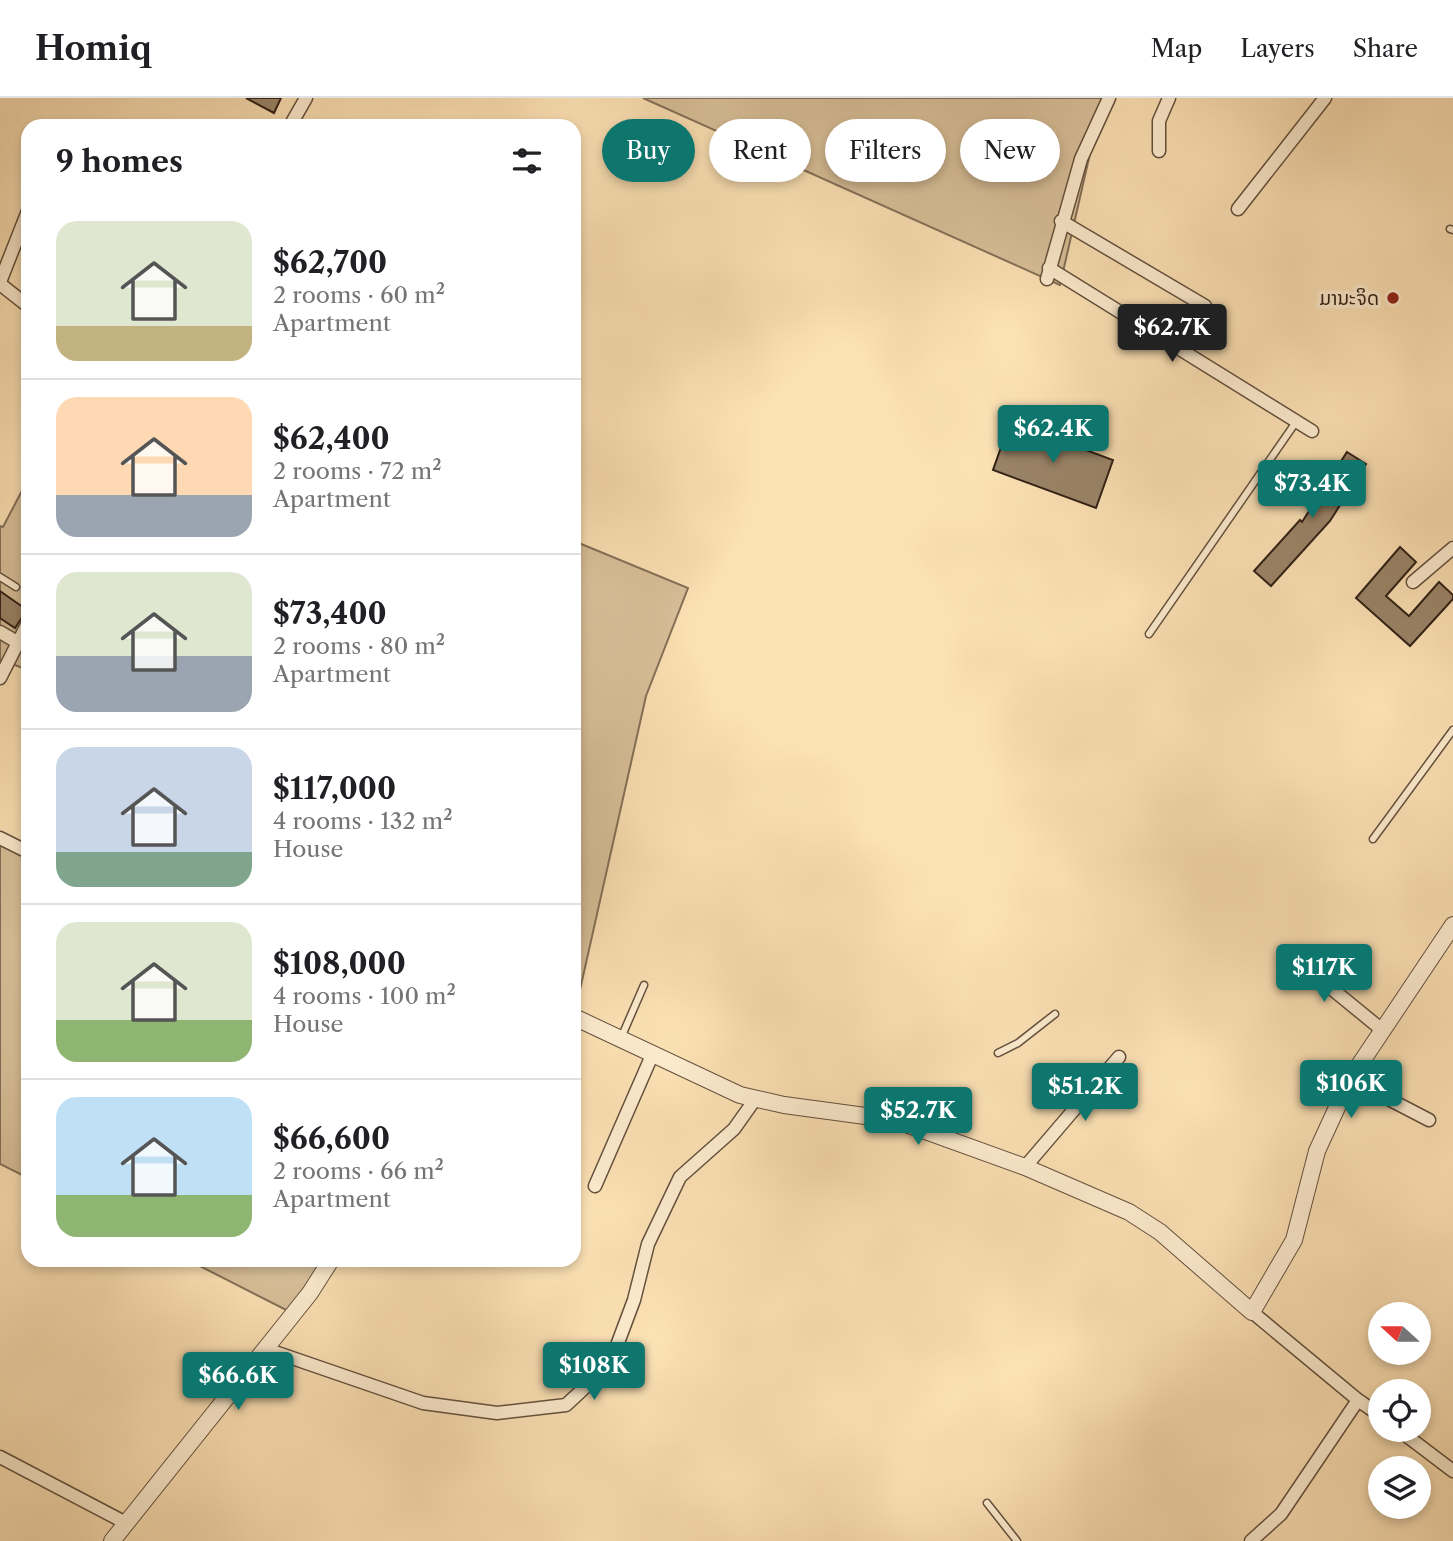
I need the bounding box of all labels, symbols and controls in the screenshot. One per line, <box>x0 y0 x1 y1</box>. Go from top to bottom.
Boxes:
text: Homiq <box>35 28 152 69</box>
text: Map <box>1151 34 1202 63</box>
text: Layers <box>1240 34 1315 63</box>
text: Share <box>1353 34 1418 63</box>
chip: Buy <box>602 119 695 182</box>
chip: Rent <box>709 119 811 182</box>
chip: Filters <box>825 119 946 182</box>
chip: New <box>960 119 1060 182</box>
icon: filters <box>508 142 546 180</box>
text: 9 homes <box>56 143 183 180</box>
text: $62,700 <box>273 244 387 281</box>
icon: home <box>112 249 196 333</box>
text: 2 rooms · 60 m² <box>273 281 445 309</box>
place label: ມານະຈິດ <box>1320 287 1379 310</box>
marker: ມານະຈິດ <box>1385 290 1401 306</box>
pin: $62.7K <box>1115 304 1229 364</box>
text: Apartment <box>273 309 391 337</box>
text: $62.7K <box>1134 313 1210 341</box>
pin: $62.4K <box>996 406 1110 465</box>
text: $62.4K <box>1014 414 1092 442</box>
text: $62,400 <box>273 420 390 457</box>
icon: home <box>112 425 196 509</box>
text: 2 rooms · 72 m² <box>273 457 442 485</box>
pin: $73.4K <box>1255 460 1369 520</box>
text: $73.4K <box>1274 469 1350 497</box>
text: Apartment <box>273 485 391 513</box>
text: $73,400 <box>273 595 387 632</box>
icon: home <box>112 600 196 684</box>
text: 2 rooms · 80 m² <box>273 632 445 660</box>
text: Apartment <box>273 660 391 688</box>
text: $117,000 <box>273 770 396 807</box>
icon: home <box>112 775 196 859</box>
text: 4 rooms · 132 m² <box>273 807 453 835</box>
text: House <box>273 835 343 863</box>
pin: $117K <box>1275 944 1373 1004</box>
text: $108,000 <box>273 945 406 982</box>
icon: home <box>112 950 196 1034</box>
text: $117K <box>1292 953 1356 981</box>
text: 4 rooms · 100 m² <box>273 982 456 1010</box>
text: House <box>273 1010 343 1038</box>
pin: $106K <box>1302 1060 1400 1120</box>
pin: $51.2K <box>1028 1063 1142 1123</box>
text: $106K <box>1316 1069 1386 1097</box>
text: $51.2K <box>1048 1072 1122 1100</box>
pin: $52.7K <box>861 1088 975 1147</box>
text: $52.7K <box>880 1096 956 1124</box>
text: $66,600 <box>273 1120 390 1157</box>
icon: home <box>112 1125 196 1209</box>
text: 2 rooms · 66 m² <box>273 1157 444 1185</box>
text: Apartment <box>273 1185 391 1213</box>
north arrow <box>1368 1302 1432 1365</box>
map controls <box>1368 1302 1431 1519</box>
pin: $108K <box>545 1342 643 1402</box>
text: $108K <box>559 1351 629 1379</box>
pin: $66.6K <box>181 1352 295 1412</box>
text: $66.6K <box>199 1361 277 1389</box>
button: locate <box>1368 1379 1431 1442</box>
button: layers <box>1368 1456 1431 1519</box>

